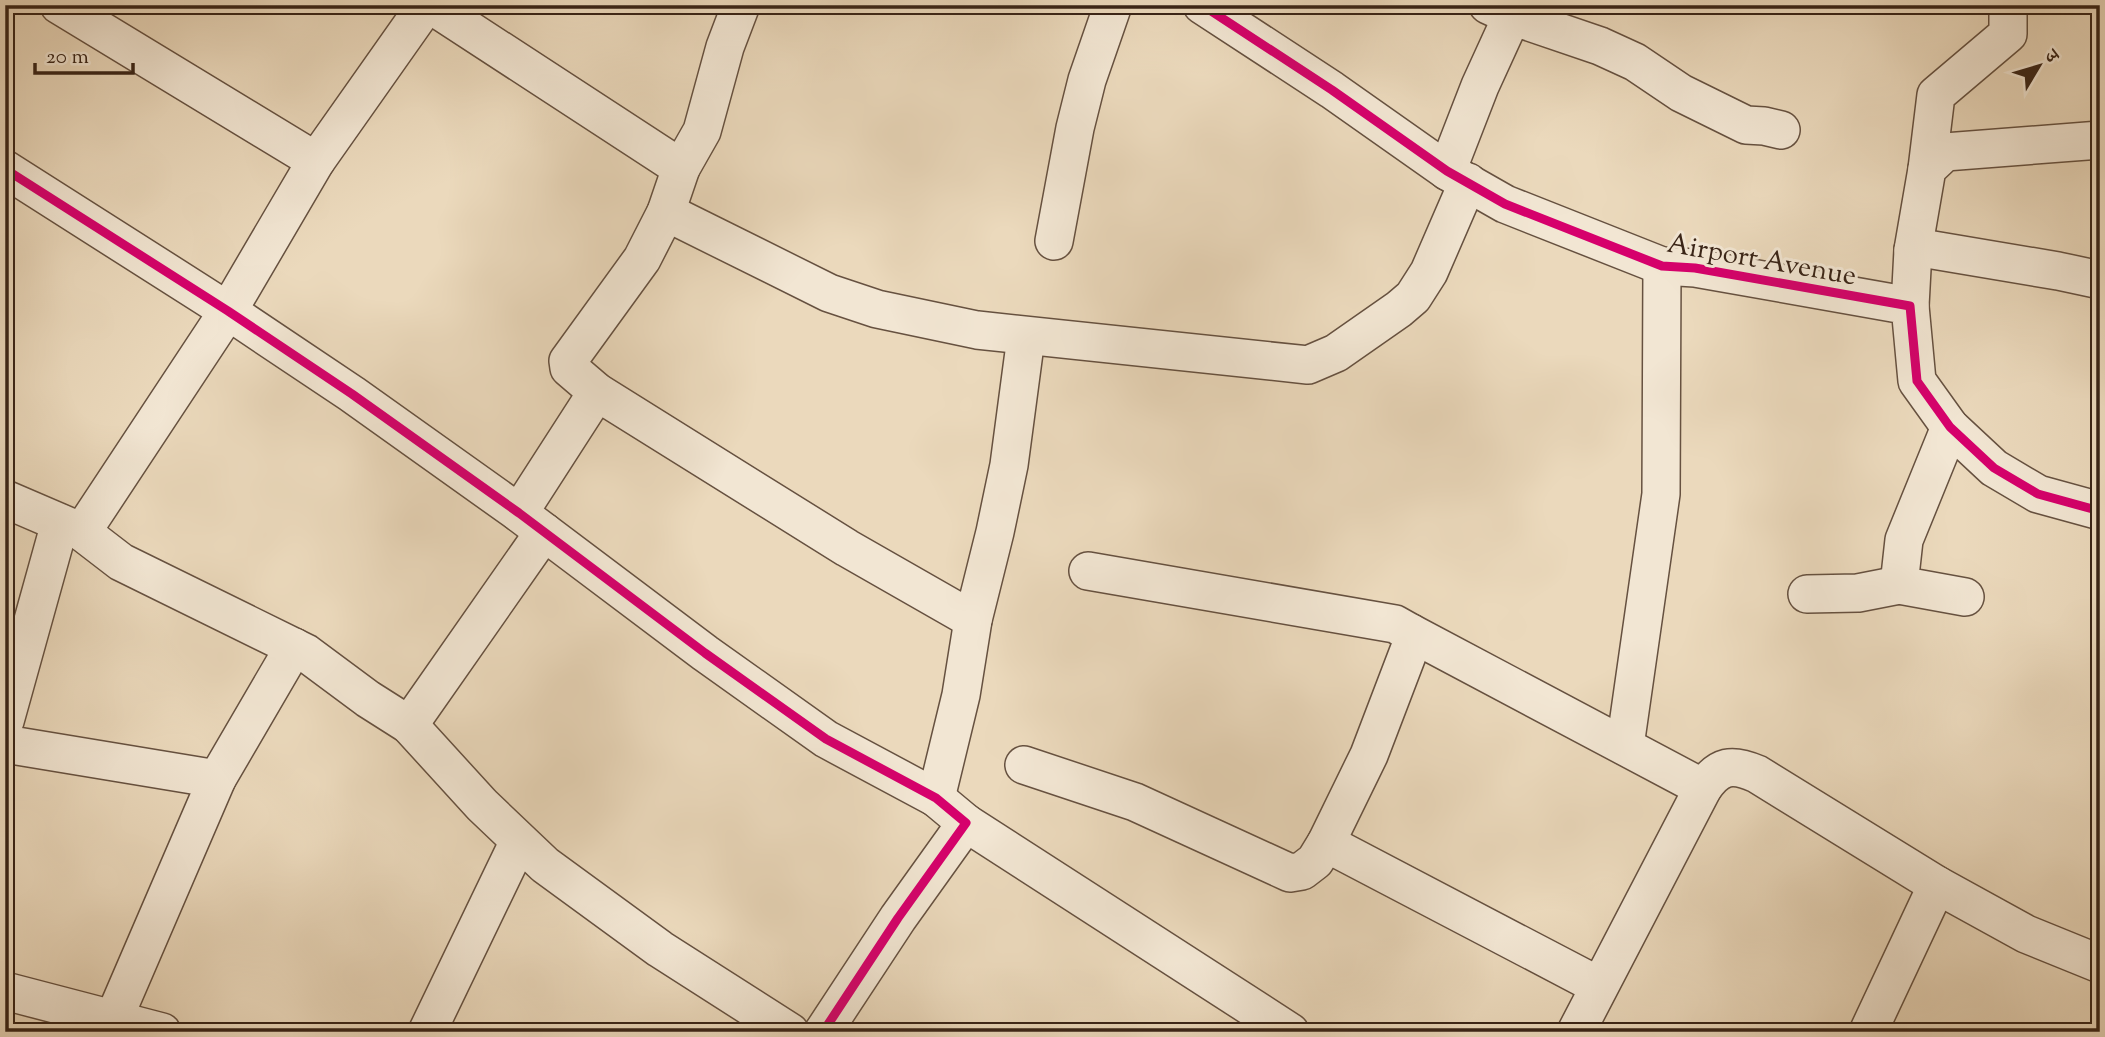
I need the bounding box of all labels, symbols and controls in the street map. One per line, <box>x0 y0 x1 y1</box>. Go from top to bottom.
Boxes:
scale bar <box>35 32 133 76</box>
north arrow <box>2004 32 2074 102</box>
text: 20 m <box>46 43 89 73</box>
text: उ <box>2036 43 2065 70</box>
street label: Airport Avenue <box>1664 225 1859 297</box>

